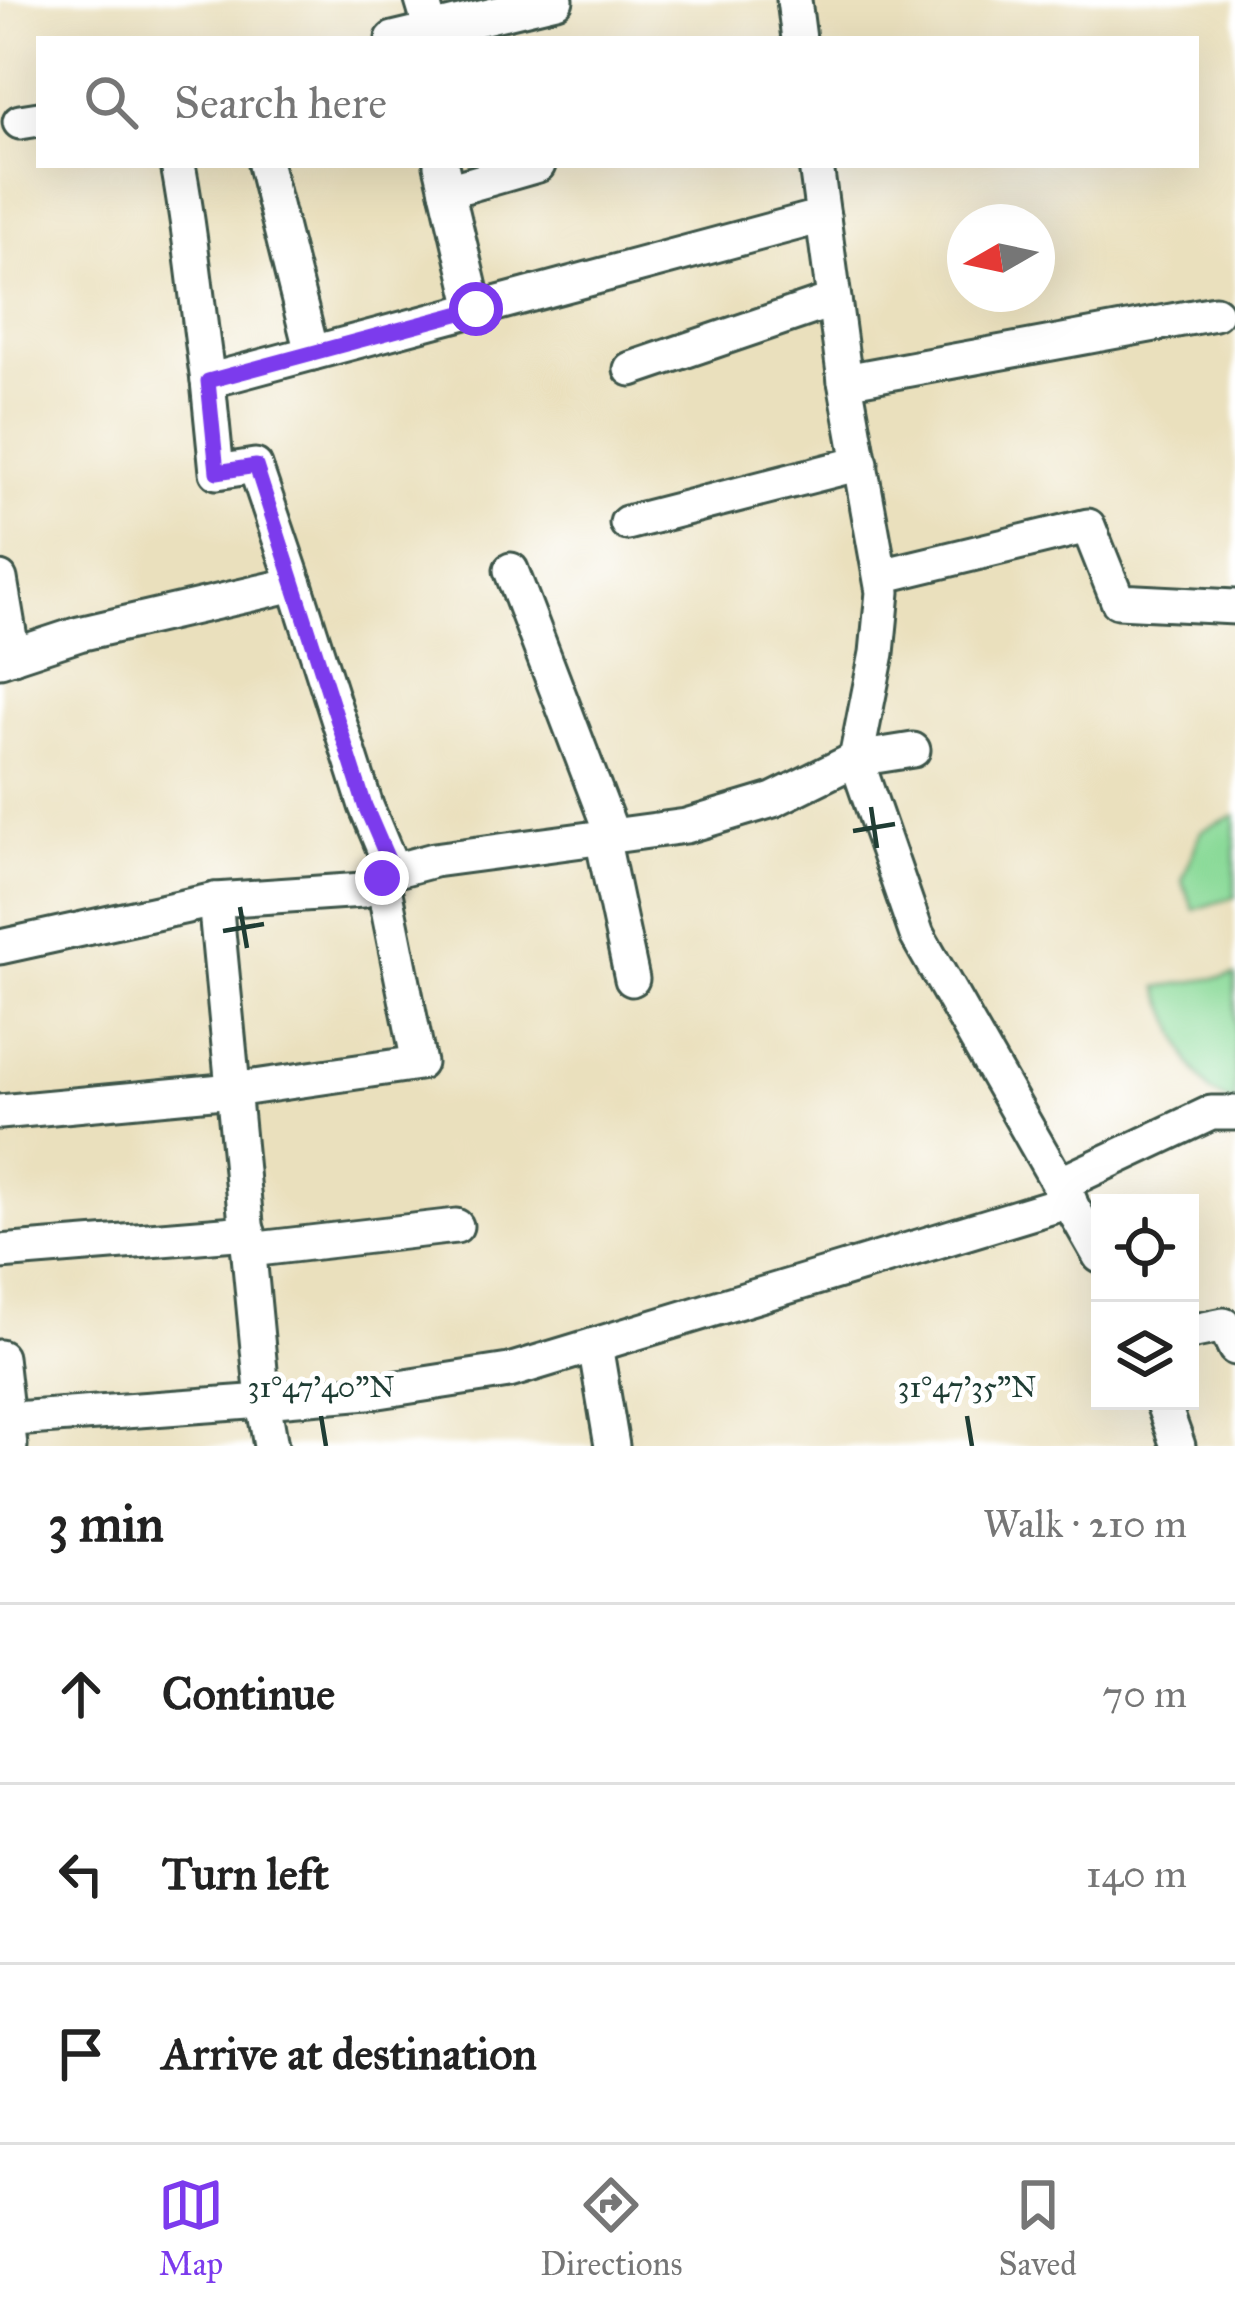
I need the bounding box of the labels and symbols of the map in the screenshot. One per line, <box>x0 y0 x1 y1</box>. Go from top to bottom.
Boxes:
north arrow <box>947 204 1055 312</box>
route start <box>449 282 503 336</box>
route end <box>355 851 409 905</box>
text: 31°47'40"N <box>247 1369 395 1405</box>
text: 31°47'35"N <box>898 1369 1036 1405</box>

